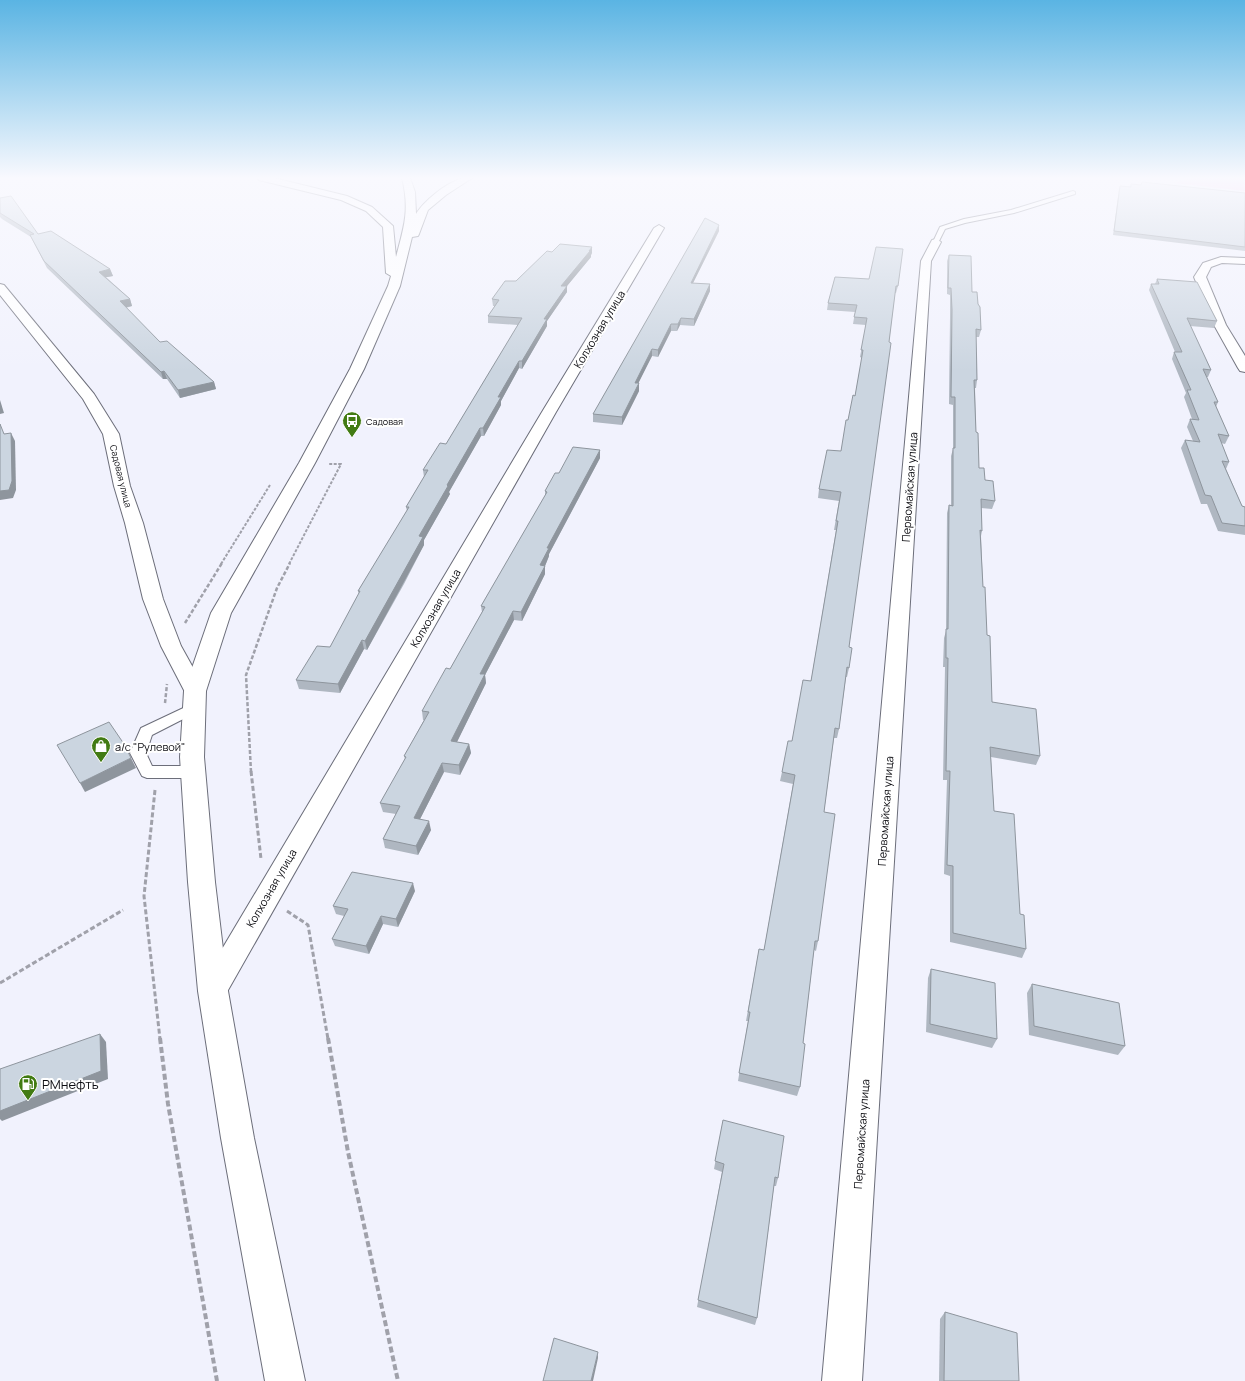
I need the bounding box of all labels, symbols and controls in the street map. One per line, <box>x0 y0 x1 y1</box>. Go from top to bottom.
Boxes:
street label: Колхозная улица <box>570 287 628 371</box>
bus stop icon: Садовая <box>341 410 363 438</box>
place label: Садовая <box>366 415 403 428</box>
street label: Первомайская улица <box>898 432 920 542</box>
street label: Садовая улица <box>107 443 135 509</box>
street label: Колхозная улица <box>406 566 464 650</box>
shop icon: а/с "Рулевой" <box>90 735 112 763</box>
place label: а/с "Рулевой" <box>115 739 185 754</box>
street label: Первомайская улица <box>874 756 896 866</box>
street label: Колхозная улица <box>242 846 300 930</box>
fuel station icon: РМнефть <box>17 1073 39 1101</box>
place label: РМнефть <box>42 1075 99 1093</box>
street label: Первомайская улица <box>850 1079 872 1189</box>

